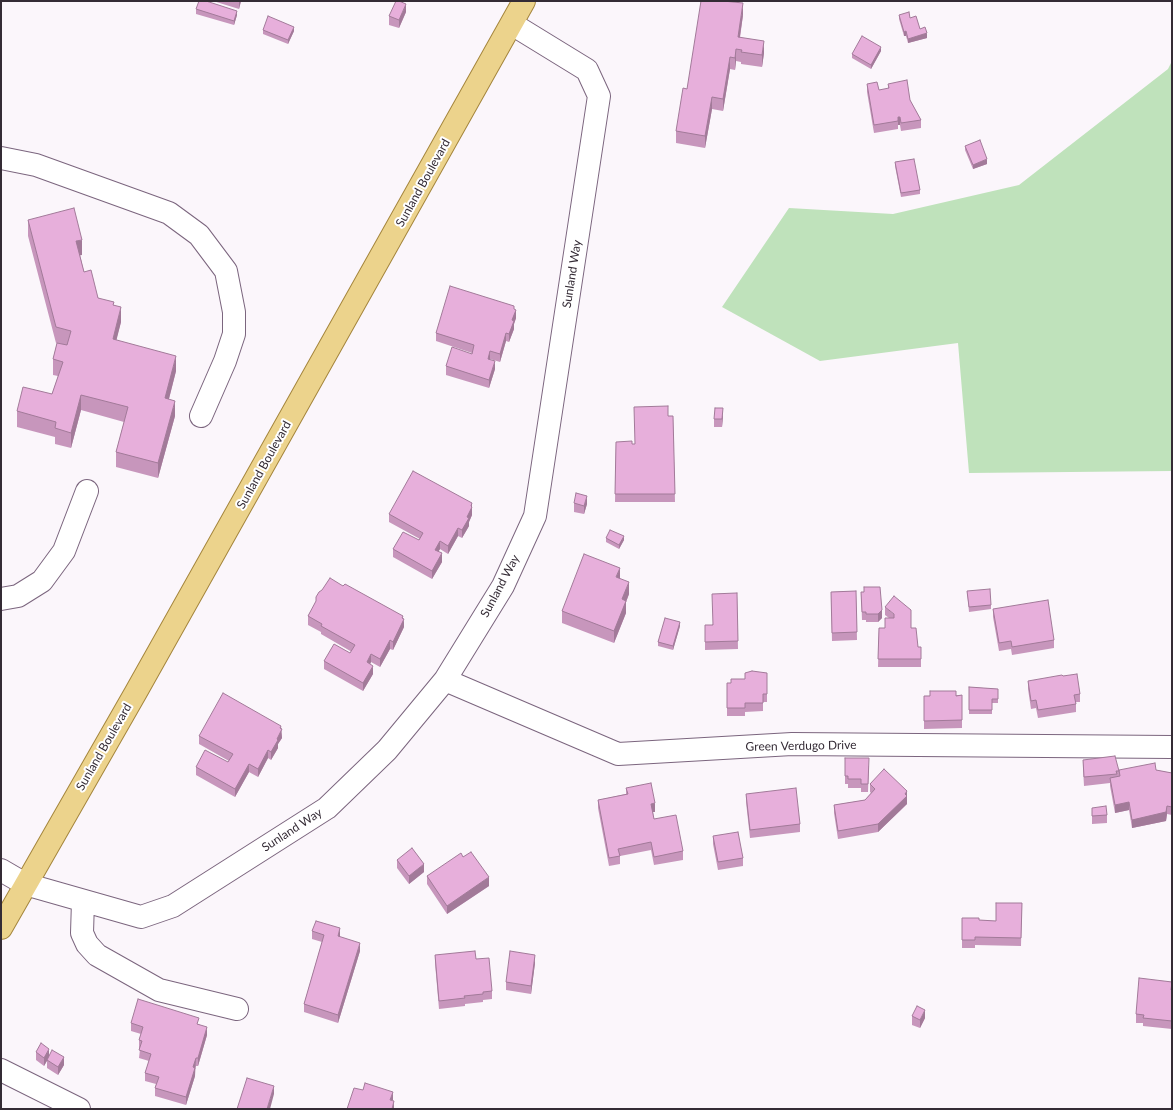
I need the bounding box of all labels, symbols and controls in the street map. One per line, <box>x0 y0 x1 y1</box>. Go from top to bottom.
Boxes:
street label: Sunland Boulevard <box>393 137 453 229</box>
street label: Sunland Way <box>560 239 584 309</box>
street label: Sunland Boulevard <box>234 419 294 511</box>
street label: Sunland Way <box>477 552 523 620</box>
street label: Sunland Boulevard <box>73 701 135 793</box>
street label: Green Verdugo Drive <box>745 738 857 754</box>
street label: Sunland Way <box>259 805 325 855</box>

